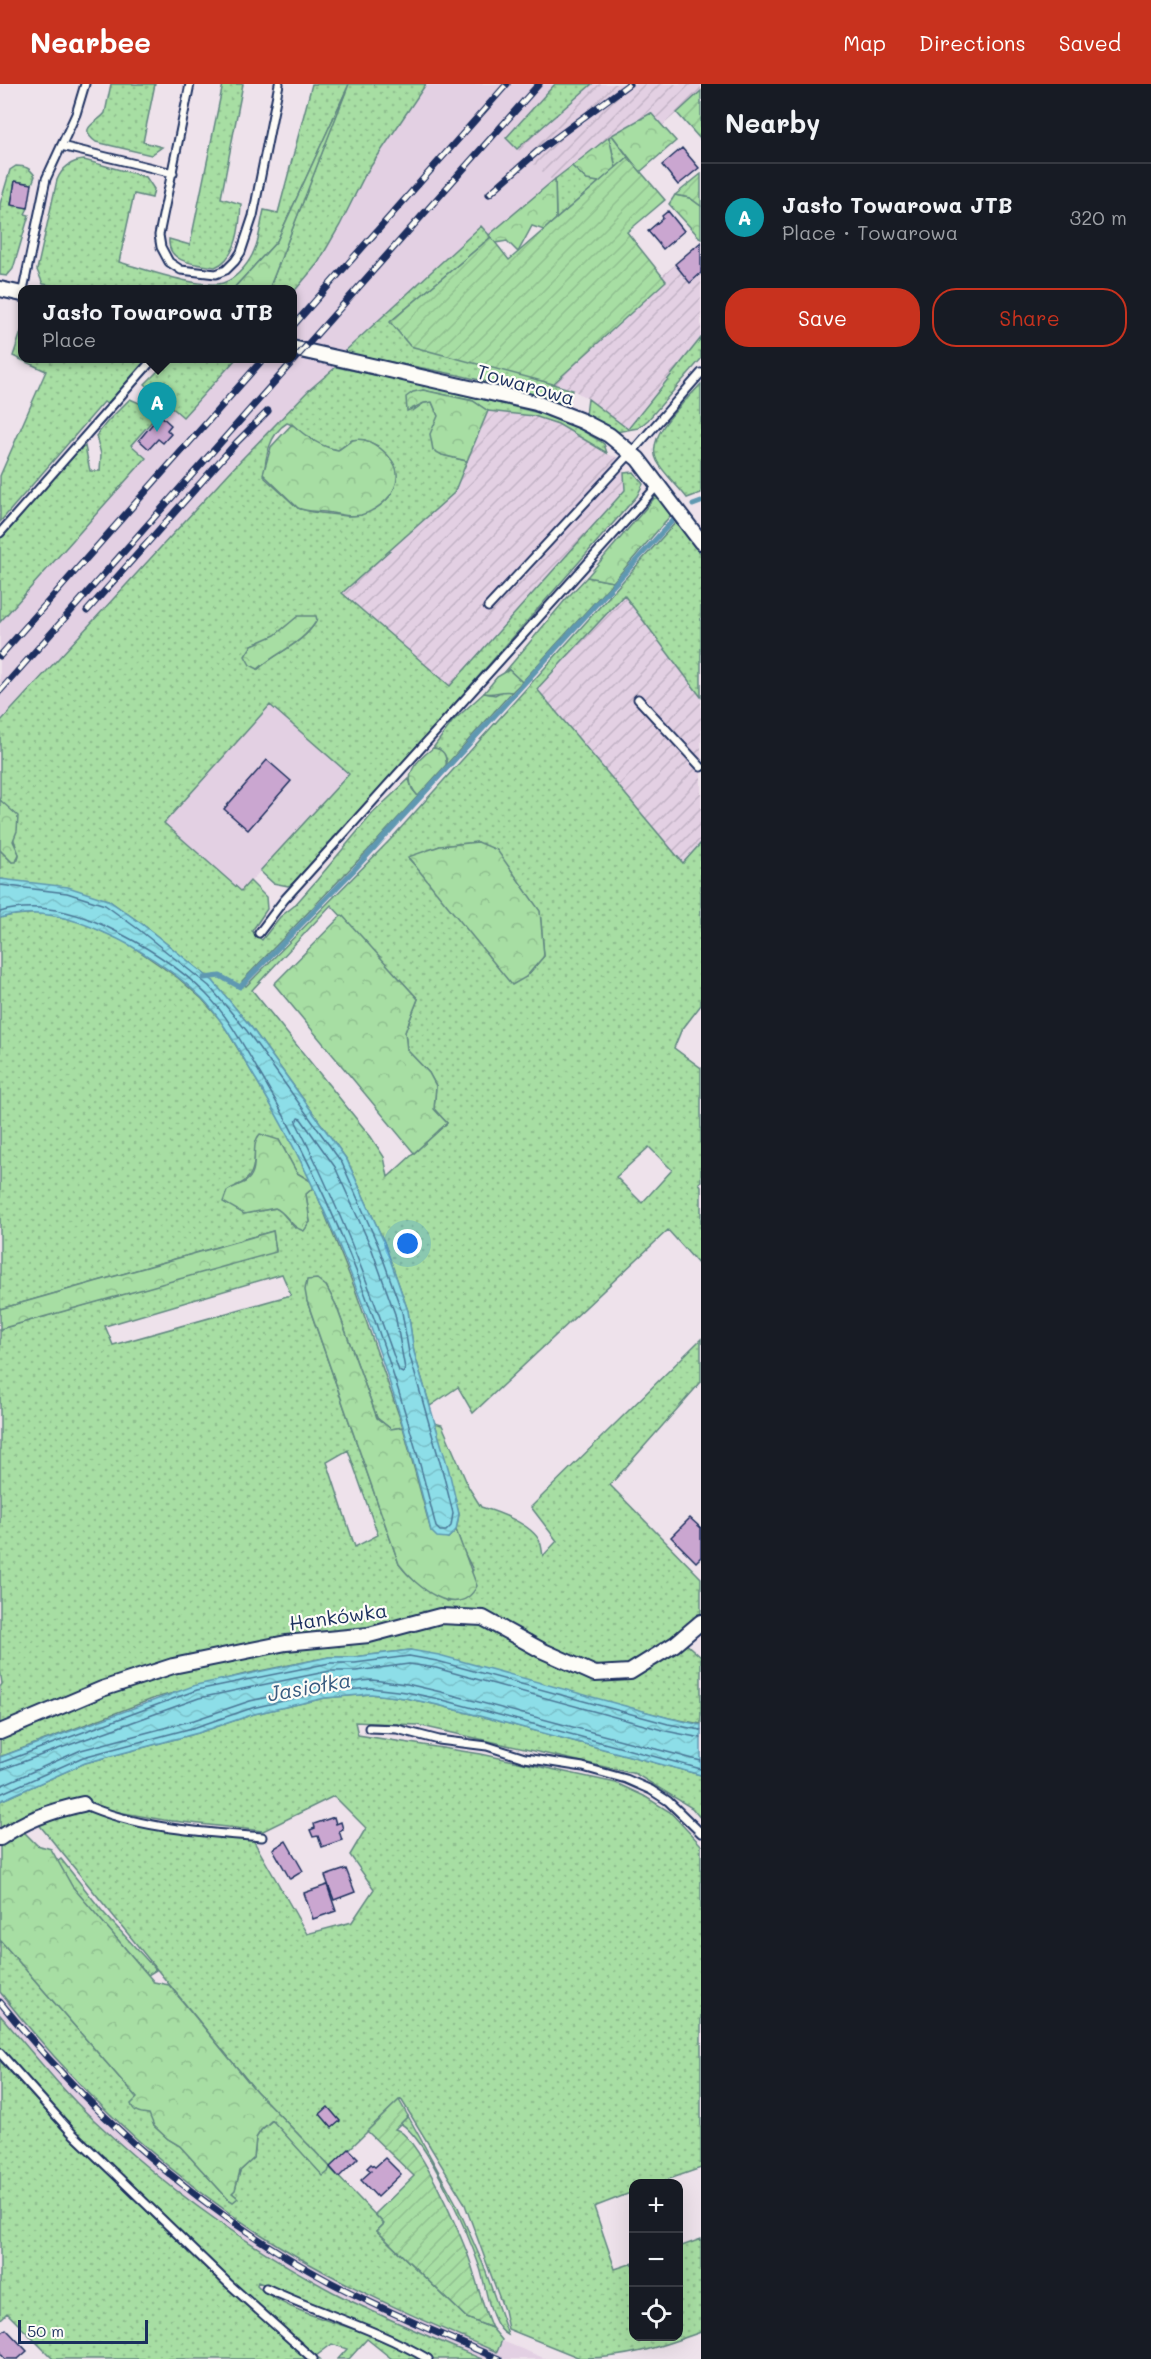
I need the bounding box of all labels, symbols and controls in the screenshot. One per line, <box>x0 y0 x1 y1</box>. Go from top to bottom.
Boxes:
text: Nearbee <box>30 24 151 60</box>
text: Map <box>843 29 886 56</box>
text: Directions <box>919 29 1026 56</box>
text: Saved <box>1059 29 1121 56</box>
text: Nearby <box>725 106 820 140</box>
text: Jasło Towarowa JTB <box>782 190 1013 219</box>
text: A <box>738 204 751 230</box>
text: 320 m <box>1069 204 1127 230</box>
text: Place · Towarowa <box>782 219 958 245</box>
popup <box>18 285 297 363</box>
button: Save <box>725 288 920 347</box>
button: Share <box>932 288 1127 347</box>
text: Jasło Towarowa JTB <box>42 297 273 326</box>
text: Place <box>42 326 96 352</box>
street label: Towarowa <box>474 358 578 410</box>
pin: A <box>138 382 176 432</box>
your location <box>393 1229 422 1258</box>
street label: Hankówka <box>287 1596 389 1636</box>
water label: Jasiołka <box>265 1665 353 1707</box>
map controls <box>629 2179 683 2341</box>
button: + <box>629 2179 683 2233</box>
button: − <box>629 2233 683 2287</box>
button: locate <box>629 2287 683 2341</box>
scale bar <box>18 2317 148 2344</box>
text: 50 m <box>27 2320 64 2341</box>

